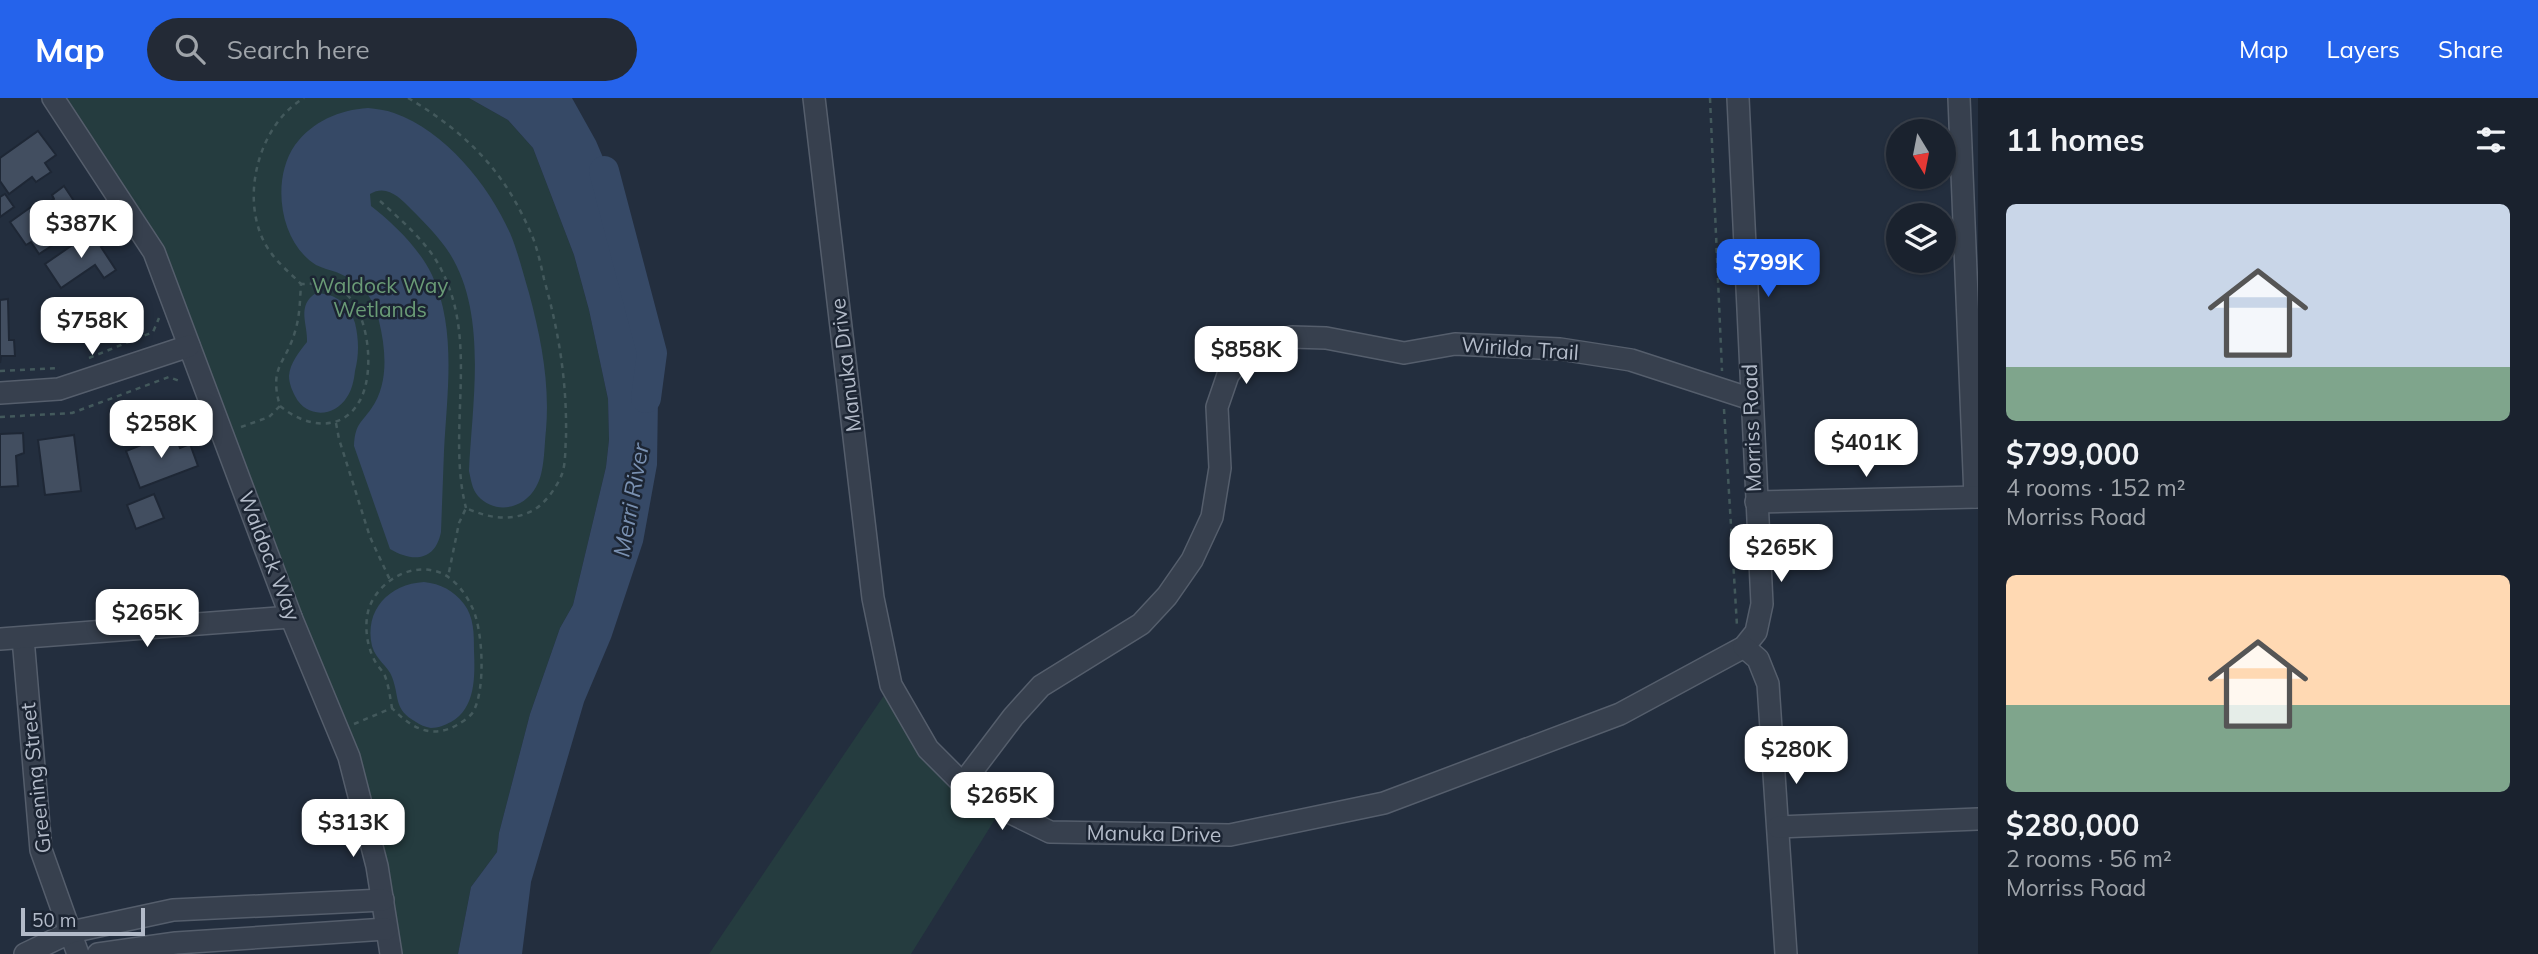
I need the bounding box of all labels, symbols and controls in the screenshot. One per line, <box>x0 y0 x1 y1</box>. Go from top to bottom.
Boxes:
search box <box>147 18 637 81</box>
text: Map <box>35 29 105 70</box>
icon: search <box>171 30 209 68</box>
text: Search here <box>227 33 370 66</box>
text: Map <box>2239 34 2288 64</box>
text: Layers <box>2326 34 2400 64</box>
text: Share <box>2438 34 2503 64</box>
north arrow <box>1886 119 1956 189</box>
map controls <box>1886 119 1956 273</box>
text: 11 homes <box>2006 121 2145 159</box>
icon: filters <box>2472 121 2510 159</box>
pin: $387K <box>32 200 130 260</box>
button: layers <box>1886 203 1956 273</box>
text: $387K <box>46 208 116 237</box>
pin: $799K <box>1719 240 1817 299</box>
text: $799K <box>1733 247 1803 276</box>
icon: home <box>2195 250 2321 376</box>
park label: Waldock Way Wetlands <box>312 272 448 322</box>
street label: Manuka Drive <box>824 297 866 433</box>
pin: $758K <box>43 298 141 357</box>
text: $758K <box>57 305 127 334</box>
pin: $858K <box>1197 327 1295 386</box>
street label: Wirilda Trail <box>1460 331 1580 365</box>
text: $858K <box>1211 334 1281 363</box>
street label: Morriss Road <box>1736 364 1766 492</box>
pin: $258K <box>112 400 210 460</box>
text: $258K <box>126 408 196 437</box>
pin: $401K <box>1817 420 1915 479</box>
text: $401K <box>1831 427 1901 456</box>
text: $799,000 <box>2006 435 2139 473</box>
water label: Merri River <box>606 439 655 559</box>
text: 4 rooms · 152 m² <box>2006 473 2186 502</box>
street label: Waldock Way <box>233 487 307 624</box>
text: Morriss Road <box>2006 502 2146 531</box>
pin: $265K <box>1732 524 1830 584</box>
text: $265K <box>1746 532 1816 561</box>
pin: $265K <box>98 589 196 649</box>
text: $265K <box>112 597 182 626</box>
icon: home <box>2195 621 2321 747</box>
street label: Greening Street <box>14 701 56 855</box>
pin: $280K <box>1747 726 1845 786</box>
text: $280K <box>1761 734 1831 763</box>
pin: $265K <box>953 772 1051 832</box>
text: $265K <box>967 780 1037 809</box>
pin: $313K <box>304 800 402 859</box>
text: $280,000 <box>2006 806 2139 844</box>
text: $313K <box>318 807 388 836</box>
street label: Manuka Drive <box>1087 819 1222 847</box>
text: 2 rooms · 56 m² <box>2006 844 2172 873</box>
text: Morriss Road <box>2006 873 2146 902</box>
scale bar <box>21 905 145 937</box>
text: 50 m <box>32 908 76 932</box>

